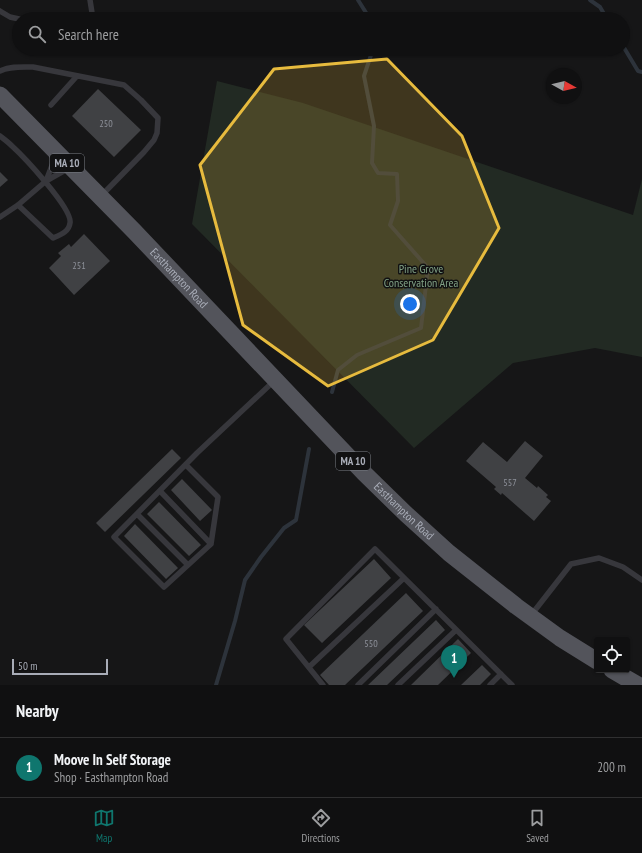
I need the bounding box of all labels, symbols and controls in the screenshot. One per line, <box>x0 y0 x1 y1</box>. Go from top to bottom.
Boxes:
search box <box>12 12 630 56</box>
icon: search <box>26 23 48 45</box>
text: Search here <box>58 25 119 44</box>
north arrow <box>546 68 582 104</box>
house number: 250 <box>99 117 113 130</box>
road number: MA 10 <box>50 154 84 172</box>
street label: Easthampton Road <box>147 245 211 311</box>
house number: 251 <box>72 259 86 272</box>
park label: Pine Grove Conservation Area <box>384 261 459 290</box>
your location <box>400 294 420 314</box>
road number: MA 10 <box>336 452 370 470</box>
house number: 557 <box>503 476 517 489</box>
street label: Easthampton Road <box>371 479 437 543</box>
house number: 550 <box>364 637 378 650</box>
map controls <box>594 637 630 673</box>
button: locate <box>594 637 630 673</box>
pin: 1 <box>441 645 467 678</box>
scale bar <box>12 657 108 676</box>
text: 50 m <box>18 659 37 673</box>
text: Nearby <box>16 700 59 722</box>
text: Moove In Self Storage <box>54 750 171 769</box>
text: 1 <box>26 759 32 776</box>
text: 200 m <box>597 759 626 776</box>
text: Shop · Easthampton Road <box>54 769 168 786</box>
tab: Map <box>93 807 115 845</box>
tab: Directions <box>302 807 340 845</box>
tab: Saved <box>526 807 549 845</box>

